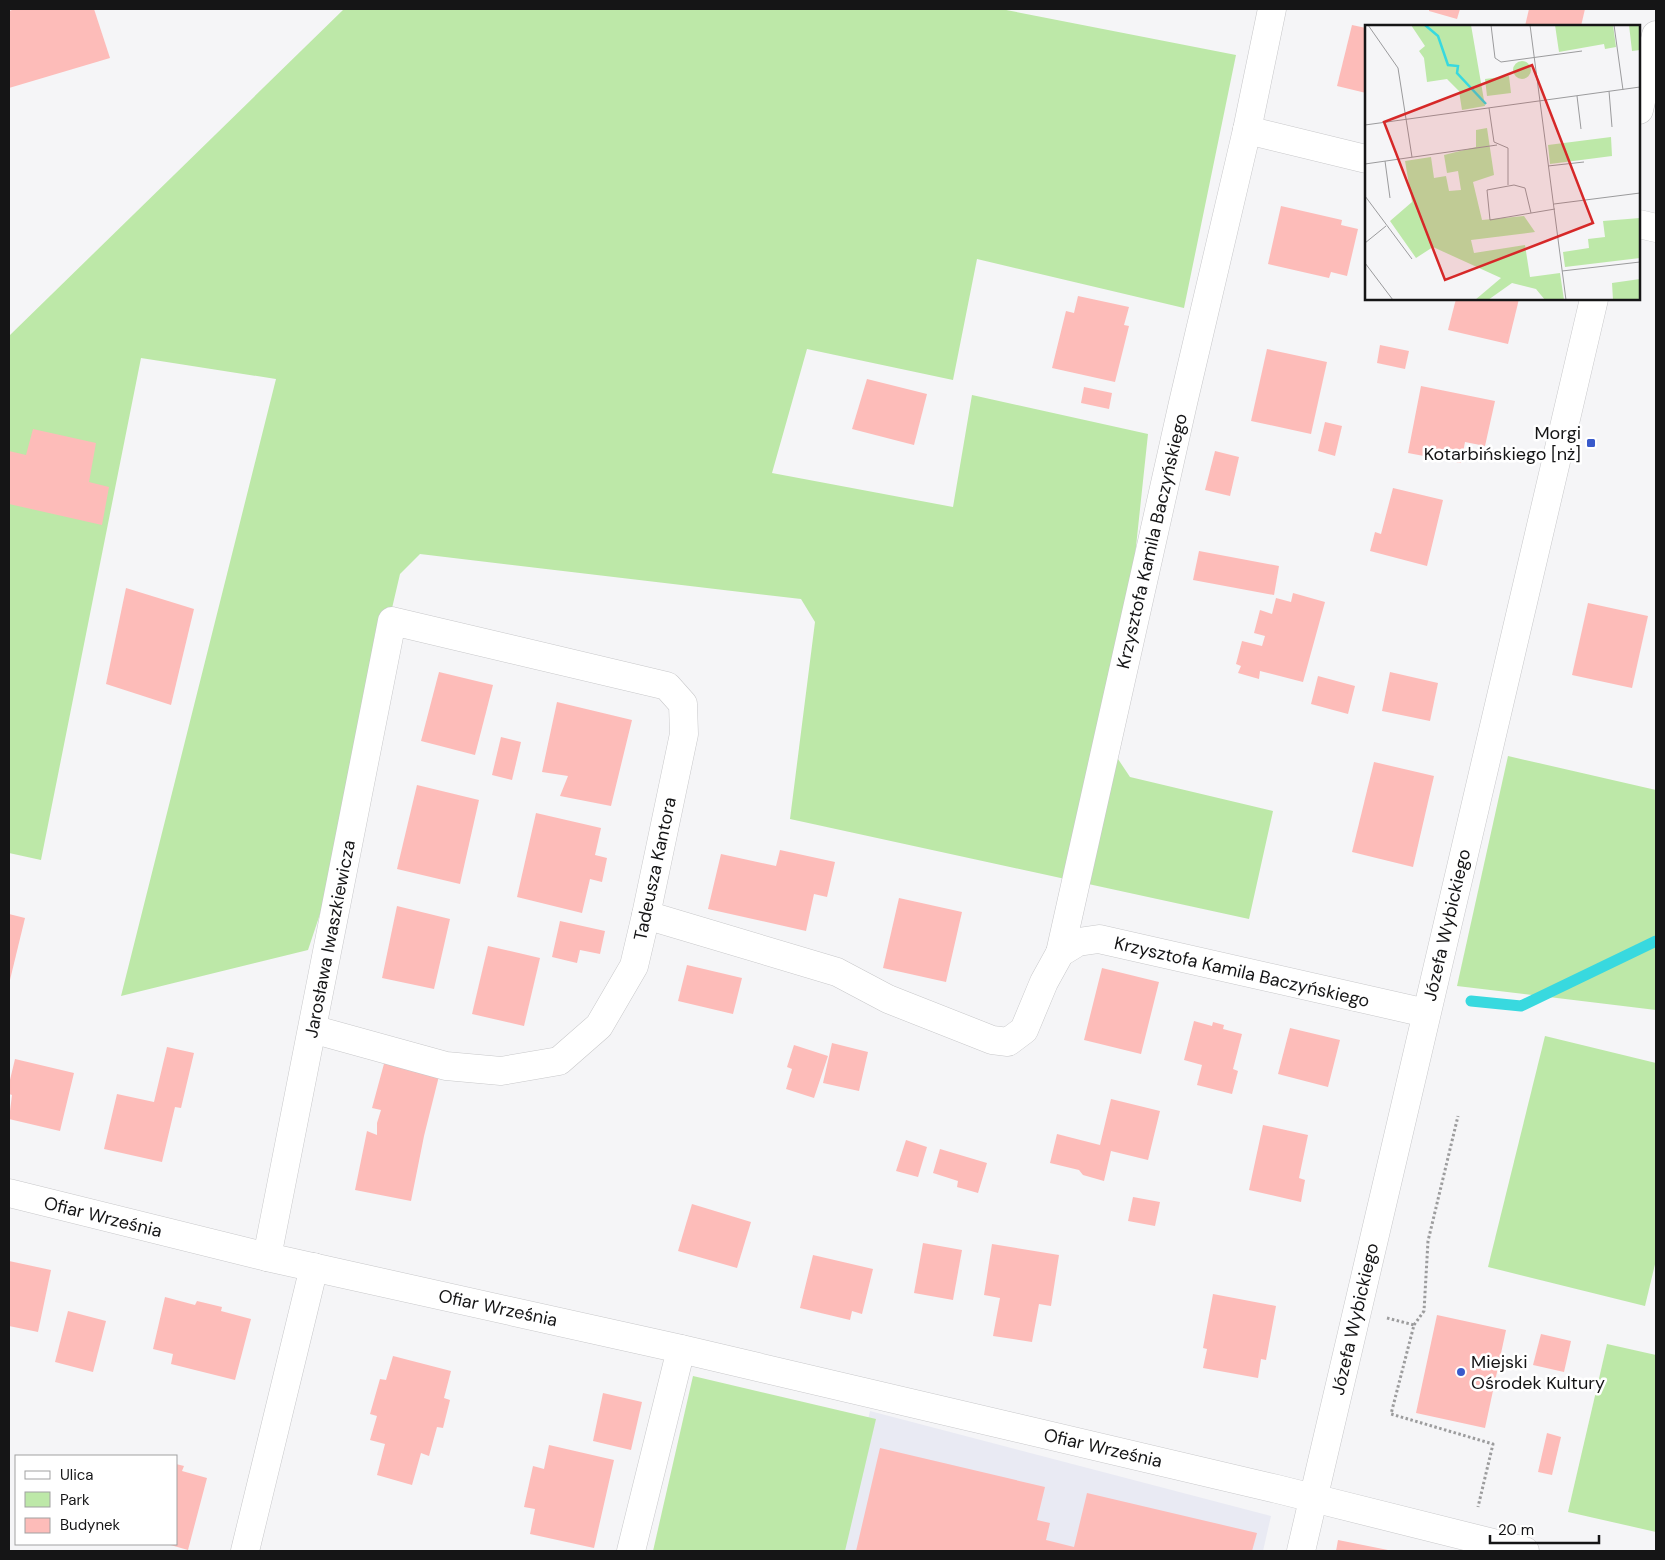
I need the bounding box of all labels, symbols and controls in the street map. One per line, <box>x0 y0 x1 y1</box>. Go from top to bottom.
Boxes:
inset map <box>1365 25 1640 300</box>
street label: Krzysztofa Kamila Baczyńskiego <box>1111 411 1193 671</box>
place label: Morgi Kotarbińskiego [nż] <box>1424 421 1581 466</box>
marker: Morgi Kotarbińskiego [nż] <box>1585 437 1597 449</box>
street label: Tadeusza Kantora <box>628 795 682 943</box>
street label: Jarosława Iwaszkiewicza <box>299 838 361 1040</box>
street label: Józefa Wybickiego <box>1418 846 1476 1004</box>
street label: Krzysztofa Kamila Baczyńskiego <box>1112 931 1372 1013</box>
street label: Ofiar Września <box>41 1191 165 1243</box>
street label: Józefa Wybickiego <box>1326 1240 1384 1398</box>
street label: Ofiar Września <box>436 1284 560 1332</box>
place label: Miejski Ośrodek Kultury <box>1471 1350 1605 1395</box>
marker: Miejski Ośrodek Kultury <box>1455 1366 1467 1378</box>
street label: Ofiar Września <box>1041 1423 1165 1473</box>
legend <box>15 1455 178 1545</box>
text: Ulica <box>60 1465 94 1485</box>
text: Park <box>60 1490 90 1510</box>
scale bar <box>1490 1512 1599 1544</box>
text: Budynek <box>60 1515 121 1535</box>
text: 20 m <box>1498 1520 1534 1540</box>

